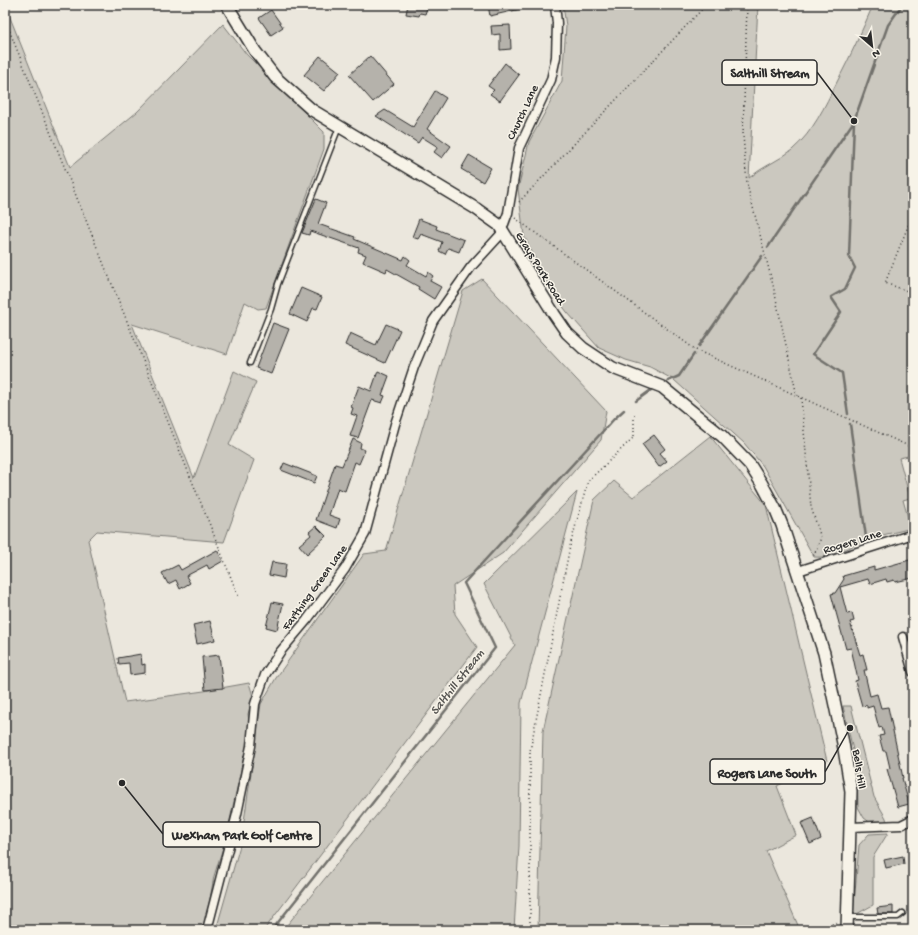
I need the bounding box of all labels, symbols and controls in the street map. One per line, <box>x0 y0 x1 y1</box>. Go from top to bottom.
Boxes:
north arrow <box>852 26 892 66</box>
text: N <box>870 46 882 60</box>
callout: Salthill Stream <box>722 60 817 85</box>
text: Salthill Stream <box>730 67 810 82</box>
street label: Church Lane <box>505 82 543 143</box>
street label: Grays Park Road <box>511 230 568 309</box>
street label: Rogers Lane <box>822 527 884 558</box>
street label: Farthing Green Lane <box>279 542 352 634</box>
water label: Salthill Stream <box>428 646 489 718</box>
street label: Bells Hill <box>848 748 868 790</box>
callout: Rogers Lane South <box>710 759 825 784</box>
text: Rogers Lane South <box>716 767 817 782</box>
callout: Wexham Park Golf Centre <box>163 822 320 847</box>
text: Wexham Park Golf Centre <box>171 828 313 844</box>

